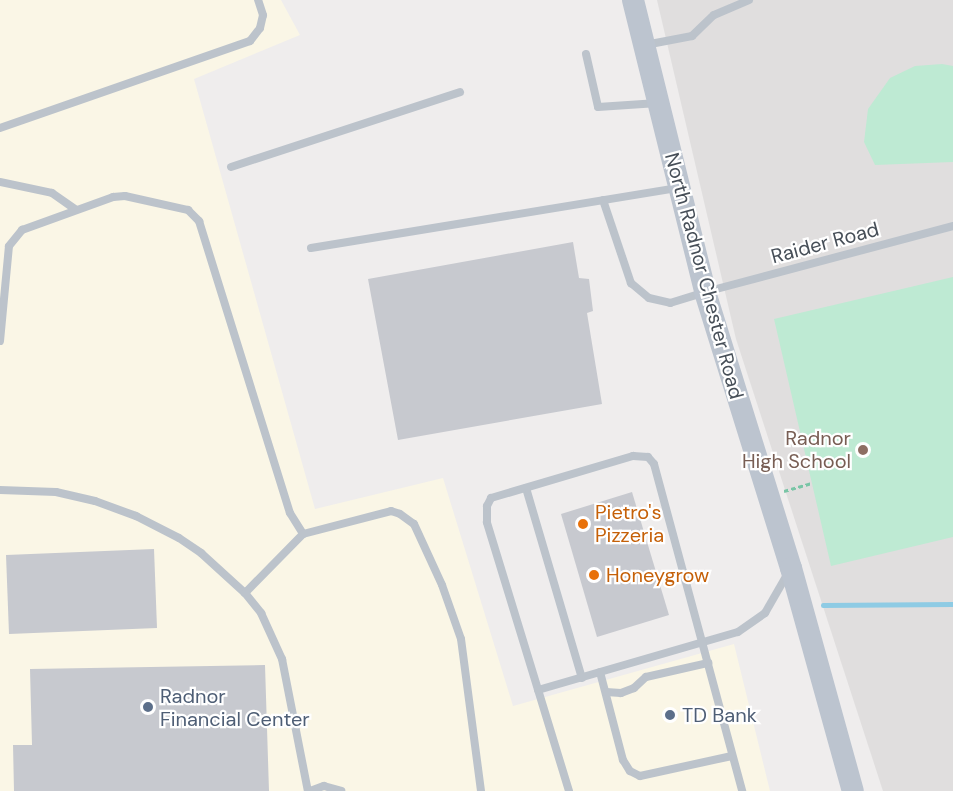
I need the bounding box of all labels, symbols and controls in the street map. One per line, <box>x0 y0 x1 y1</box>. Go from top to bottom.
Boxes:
street label: North Radnor Chester Road <box>660 150 748 402</box>
street label: Raider Road <box>769 217 881 269</box>
place label: Radnor High School <box>742 426 851 473</box>
marker: Radnor High School <box>856 443 870 457</box>
place label: Pietro's Pizzeria <box>595 500 664 547</box>
marker: Pietro's Pizzeria <box>576 517 590 531</box>
place label: Honeygrow <box>606 563 709 587</box>
marker: Honeygrow <box>587 568 601 582</box>
place label: Radnor Financial Center <box>160 684 310 731</box>
marker: Radnor Financial Center <box>141 700 155 714</box>
place label: TD Bank <box>682 703 757 727</box>
marker: TD Bank <box>663 708 677 722</box>

